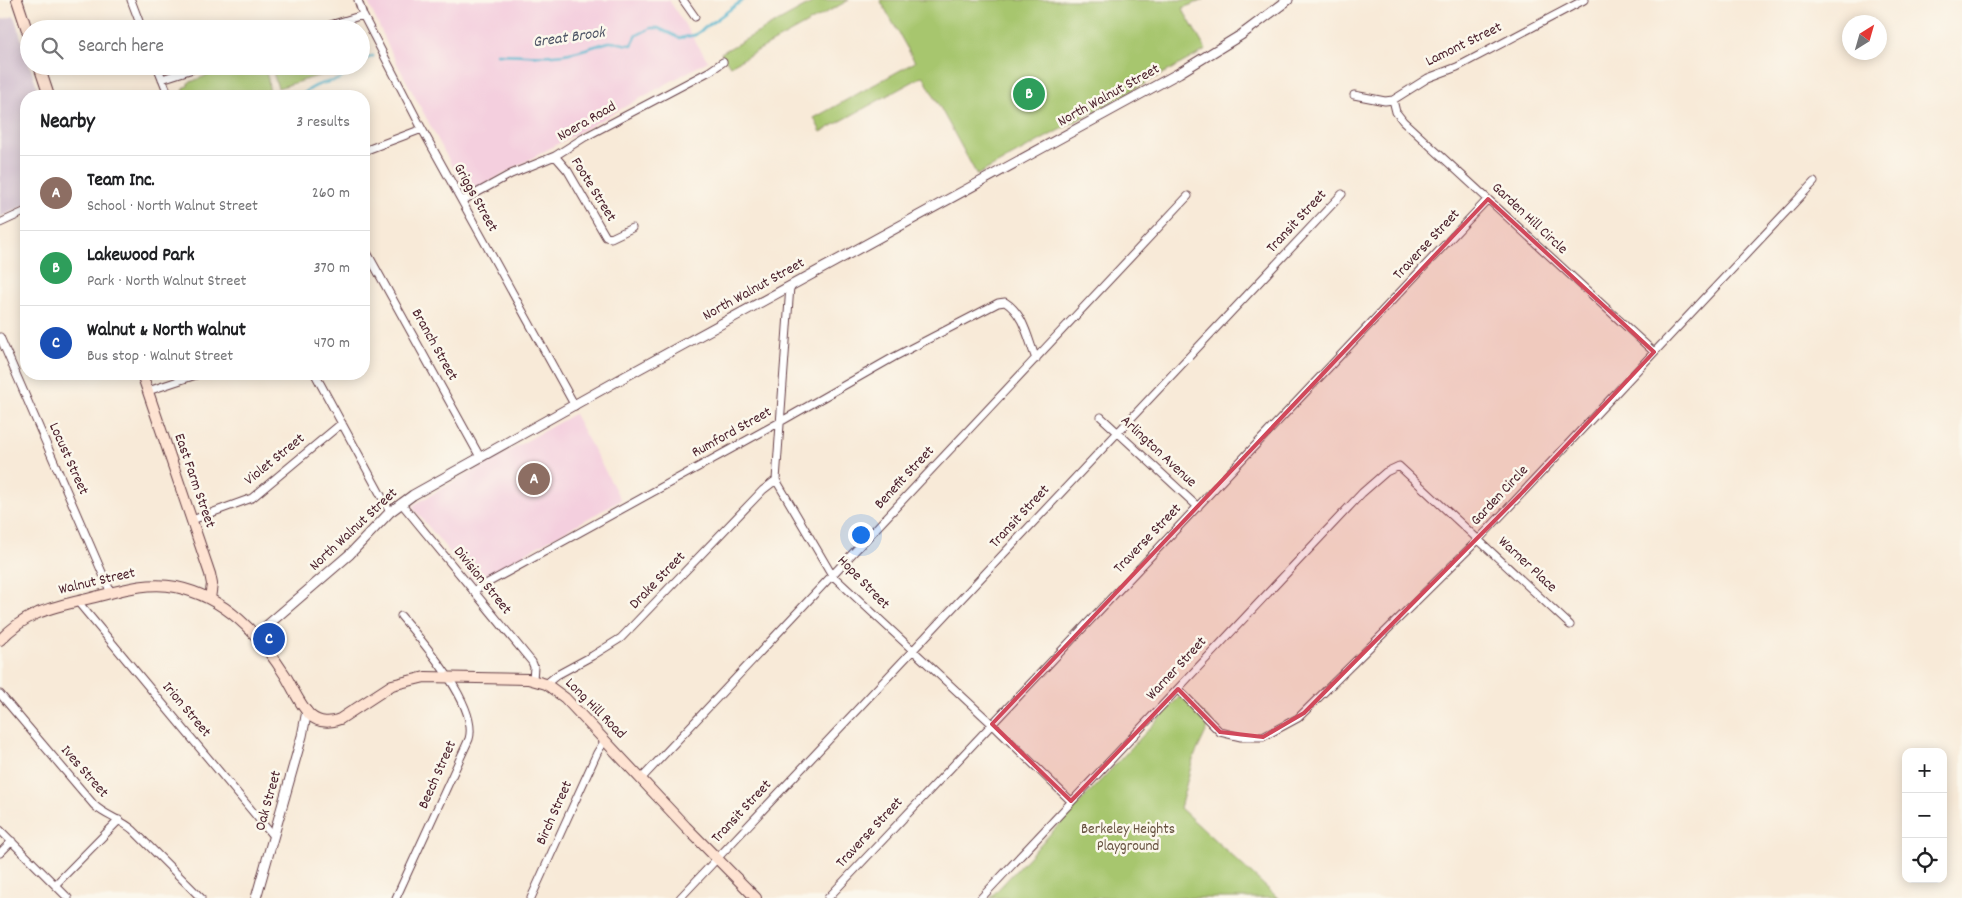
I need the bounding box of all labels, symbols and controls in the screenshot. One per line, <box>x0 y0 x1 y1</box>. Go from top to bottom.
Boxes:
north arrow <box>1842 15 1887 60</box>
street label: Lamont Street <box>1422 17 1506 73</box>
search box <box>20 20 370 75</box>
water label: Great Brook <box>532 21 608 54</box>
icon: search <box>38 34 66 62</box>
text: Search here <box>78 34 164 61</box>
street label: North Walnut Street <box>1054 59 1164 133</box>
pin: B <box>1013 75 1045 113</box>
street label: Noera Road <box>553 96 621 148</box>
text: Nearby <box>40 108 95 138</box>
text: 3 results <box>296 111 350 134</box>
street label: Foote Street <box>565 154 622 227</box>
street label: Griggs Street <box>447 160 503 237</box>
text: Team Inc. <box>87 168 155 195</box>
street label: Garden Hill Circle <box>1486 178 1572 260</box>
text: A <box>52 182 60 205</box>
text: 260 m <box>312 182 350 205</box>
street label: Transit Street <box>1262 185 1333 259</box>
text: School · North Walnut Street <box>87 195 258 218</box>
street label: Traverse Street <box>1388 204 1466 285</box>
text: Lakewood Park <box>87 243 195 270</box>
street label: North Walnut Street <box>699 253 809 327</box>
text: B <box>52 257 60 280</box>
text: 370 m <box>313 257 350 280</box>
text: Park · North Walnut Street <box>87 270 246 293</box>
street label: Branch Street <box>405 305 463 385</box>
text: Walnut & North Walnut <box>87 318 246 345</box>
text: C <box>52 332 60 355</box>
text: 470 m <box>314 332 350 355</box>
text: Bus stop · Walnut Street <box>87 345 233 368</box>
street label: Rumford Street <box>688 402 776 464</box>
street label: Arlington Avenue <box>1115 411 1201 493</box>
street label: Locust Street <box>42 419 94 499</box>
street label: Violet Street <box>240 428 310 491</box>
street label: East Farm Street <box>168 431 221 532</box>
street label: Benefit Street <box>870 441 941 515</box>
pin: A <box>518 460 550 498</box>
street label: Garden Circle <box>1466 460 1534 531</box>
street label: Transit Street <box>985 480 1056 554</box>
street label: North Walnut Street <box>305 483 403 577</box>
street label: Traverse Street <box>1109 499 1187 579</box>
your location <box>848 522 874 548</box>
street label: Warner Place <box>1493 532 1562 598</box>
street label: Division Street <box>448 542 517 620</box>
street label: Drake Street <box>625 547 692 615</box>
street label: Hope Street <box>832 551 895 615</box>
street label: Walnut Street <box>57 562 138 601</box>
pin: C <box>253 620 285 658</box>
street label: Warner Street <box>1142 632 1213 706</box>
street label: Long Hill Road <box>559 673 631 745</box>
street label: Irion Street <box>156 677 216 743</box>
street label: Beech Street <box>413 737 463 813</box>
street label: Ives Street <box>55 741 113 804</box>
map controls <box>1902 748 1947 883</box>
button: + <box>1902 748 1947 793</box>
street label: Oak Street <box>250 768 288 834</box>
street label: Transit Street <box>707 775 778 849</box>
street label: Birch Street <box>531 777 579 849</box>
street label: Traverse Street <box>831 792 909 873</box>
button: − <box>1902 793 1947 838</box>
park label: Berkeley Heights Playground <box>1081 819 1175 858</box>
button: locate <box>1902 838 1947 883</box>

